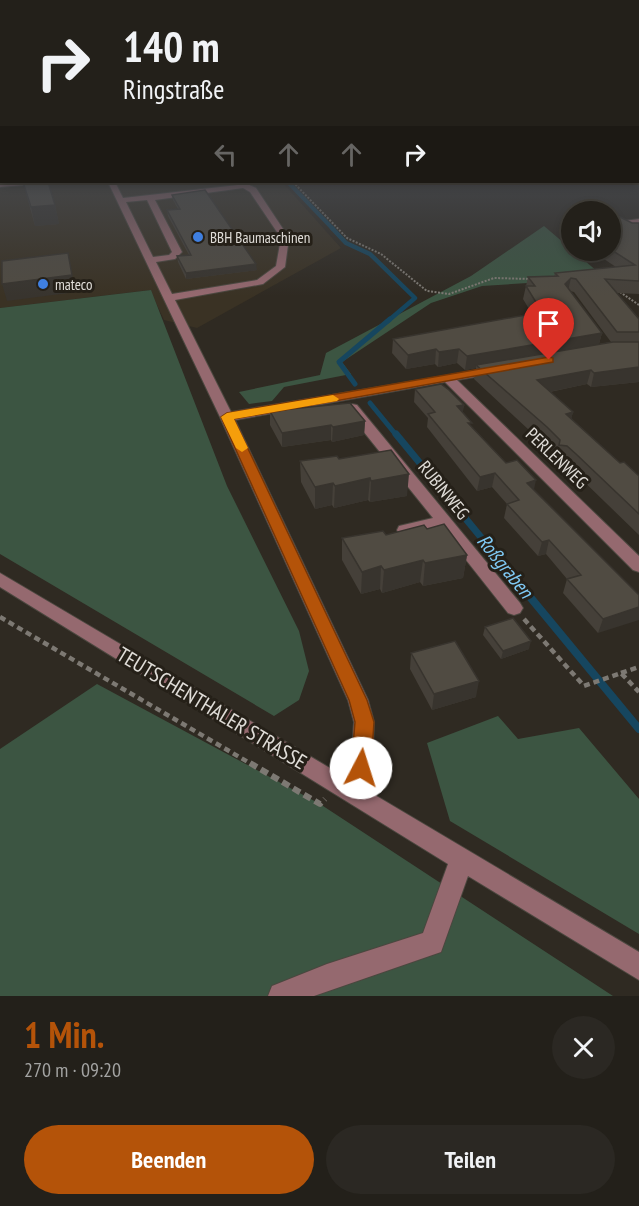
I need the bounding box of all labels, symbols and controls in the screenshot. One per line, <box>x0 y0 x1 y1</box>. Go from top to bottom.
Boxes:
text: 140 m <box>123 19 220 74</box>
icon: right <box>24 24 102 102</box>
text: Ringstraße <box>123 72 224 106</box>
icon: left <box>209 138 242 171</box>
icon: ahead <box>272 138 305 171</box>
icon: ahead <box>335 138 368 171</box>
icon: right <box>398 138 431 171</box>
map controls <box>561 201 621 261</box>
button: sound <box>561 201 621 261</box>
place label: BBH Baumaschinen <box>210 228 310 247</box>
marker: BBH Baumaschinen <box>191 230 205 244</box>
place label: mateco <box>55 275 92 294</box>
marker: mateco <box>36 277 50 291</box>
pin <box>523 298 574 360</box>
icon: arrive <box>532 307 565 340</box>
street label: PERLENWEG <box>521 423 593 493</box>
street label: RUBINWEG <box>413 456 475 524</box>
water label: Roßgraben <box>471 529 539 604</box>
street label: TEUTSCHENTHALER STRASSE <box>112 641 312 775</box>
position arrow <box>329 736 393 800</box>
text: 1 Min. <box>24 1011 104 1058</box>
button: close <box>552 1016 615 1079</box>
text: 270 m · 09:20 <box>24 1057 121 1083</box>
button: Beenden <box>24 1125 314 1194</box>
button: Teilen <box>326 1125 615 1194</box>

